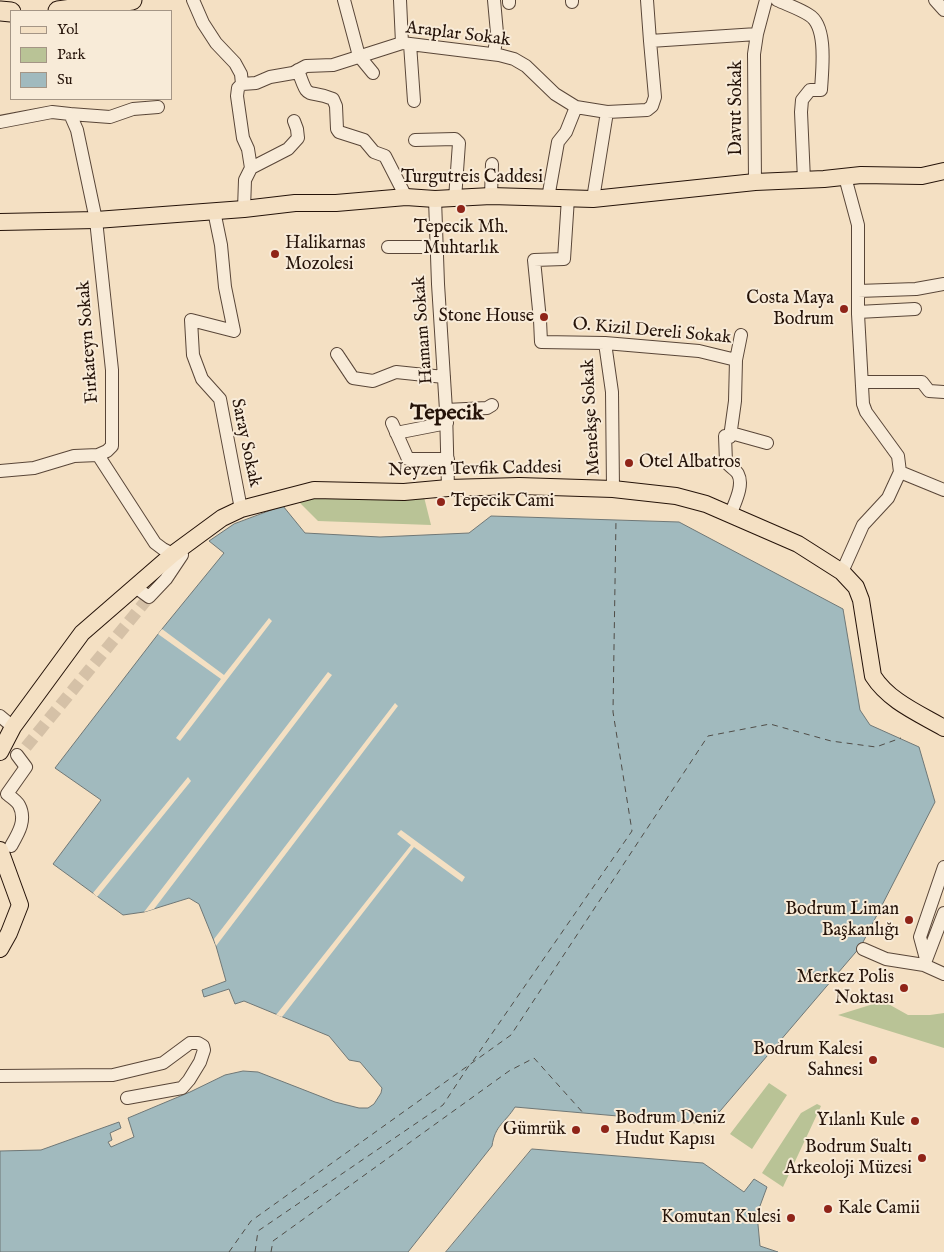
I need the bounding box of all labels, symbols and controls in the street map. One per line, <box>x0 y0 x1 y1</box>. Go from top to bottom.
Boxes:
legend <box>10 10 172 100</box>
street label: Araplar Sokak <box>404 18 512 52</box>
text: Yol <box>57 20 78 39</box>
text: Park <box>57 45 86 64</box>
street label: Davut Sokak <box>726 60 748 156</box>
text: Su <box>57 70 72 89</box>
street label: Turgutreis Caddesi <box>401 167 543 189</box>
marker: Tepecik Mh. Muhtarlık <box>455 203 467 215</box>
place label: Tepecik Mh. Muhtarlık <box>414 217 508 260</box>
place label: Halikarnas Mozolesi <box>285 233 366 276</box>
marker: Halikarnas Mozolesi <box>269 248 281 260</box>
street label: Hamam Sokak <box>409 275 439 385</box>
street label: Fırkateyn Sokak <box>74 280 104 404</box>
place label: Costa Maya Bodrum <box>746 288 834 330</box>
marker: Costa Maya Bodrum <box>838 303 850 315</box>
place label: Stone House <box>438 306 534 328</box>
marker: Stone House <box>538 311 550 323</box>
street label: O. Kizil Dereli Sokak <box>572 314 732 350</box>
street label: Menekşe Sokak <box>578 358 606 476</box>
street label: Saray Sokak <box>225 397 265 489</box>
district label: Tepecik <box>410 401 484 427</box>
place label: Otel Albatros <box>639 452 741 474</box>
marker: Otel Albatros <box>623 457 635 469</box>
street label: Neyzen Tevfik Caddesi <box>388 458 562 482</box>
place label: Tepecik Cami <box>451 491 554 513</box>
marker: Tepecik Cami <box>435 496 447 508</box>
place label: Bodrum Liman Başkanlığı <box>785 899 899 942</box>
marker: Bodrum Liman Başkanlığı <box>903 914 915 926</box>
place label: Merkez Polis Noktası <box>797 967 894 1010</box>
marker: Merkez Polis Noktası <box>898 982 910 994</box>
place label: Bodrum Kalesi Sahnesi <box>753 1039 863 1082</box>
marker: Bodrum Kalesi Sahnesi <box>867 1054 879 1066</box>
place label: Bodrum Deniz Hudut Kapısı <box>615 1108 725 1150</box>
place label: Yılanlı Kule <box>817 1110 905 1132</box>
marker: Yılanlı Kule <box>909 1115 921 1127</box>
place label: Gümrük <box>503 1119 566 1141</box>
marker: Bodrum Deniz Hudut Kapısı <box>599 1123 611 1135</box>
marker: Gümrük <box>570 1124 582 1136</box>
place label: Bodrum Sualtı Arkeoloji Müzesi <box>785 1137 912 1180</box>
marker: Bodrum Sualtı Arkeoloji Müzesi <box>916 1152 928 1164</box>
place label: Kale Camii <box>838 1198 920 1220</box>
marker: Kale Camii <box>822 1203 834 1215</box>
place label: Komutan Kulesi <box>661 1207 781 1229</box>
marker: Komutan Kulesi <box>785 1212 797 1224</box>

